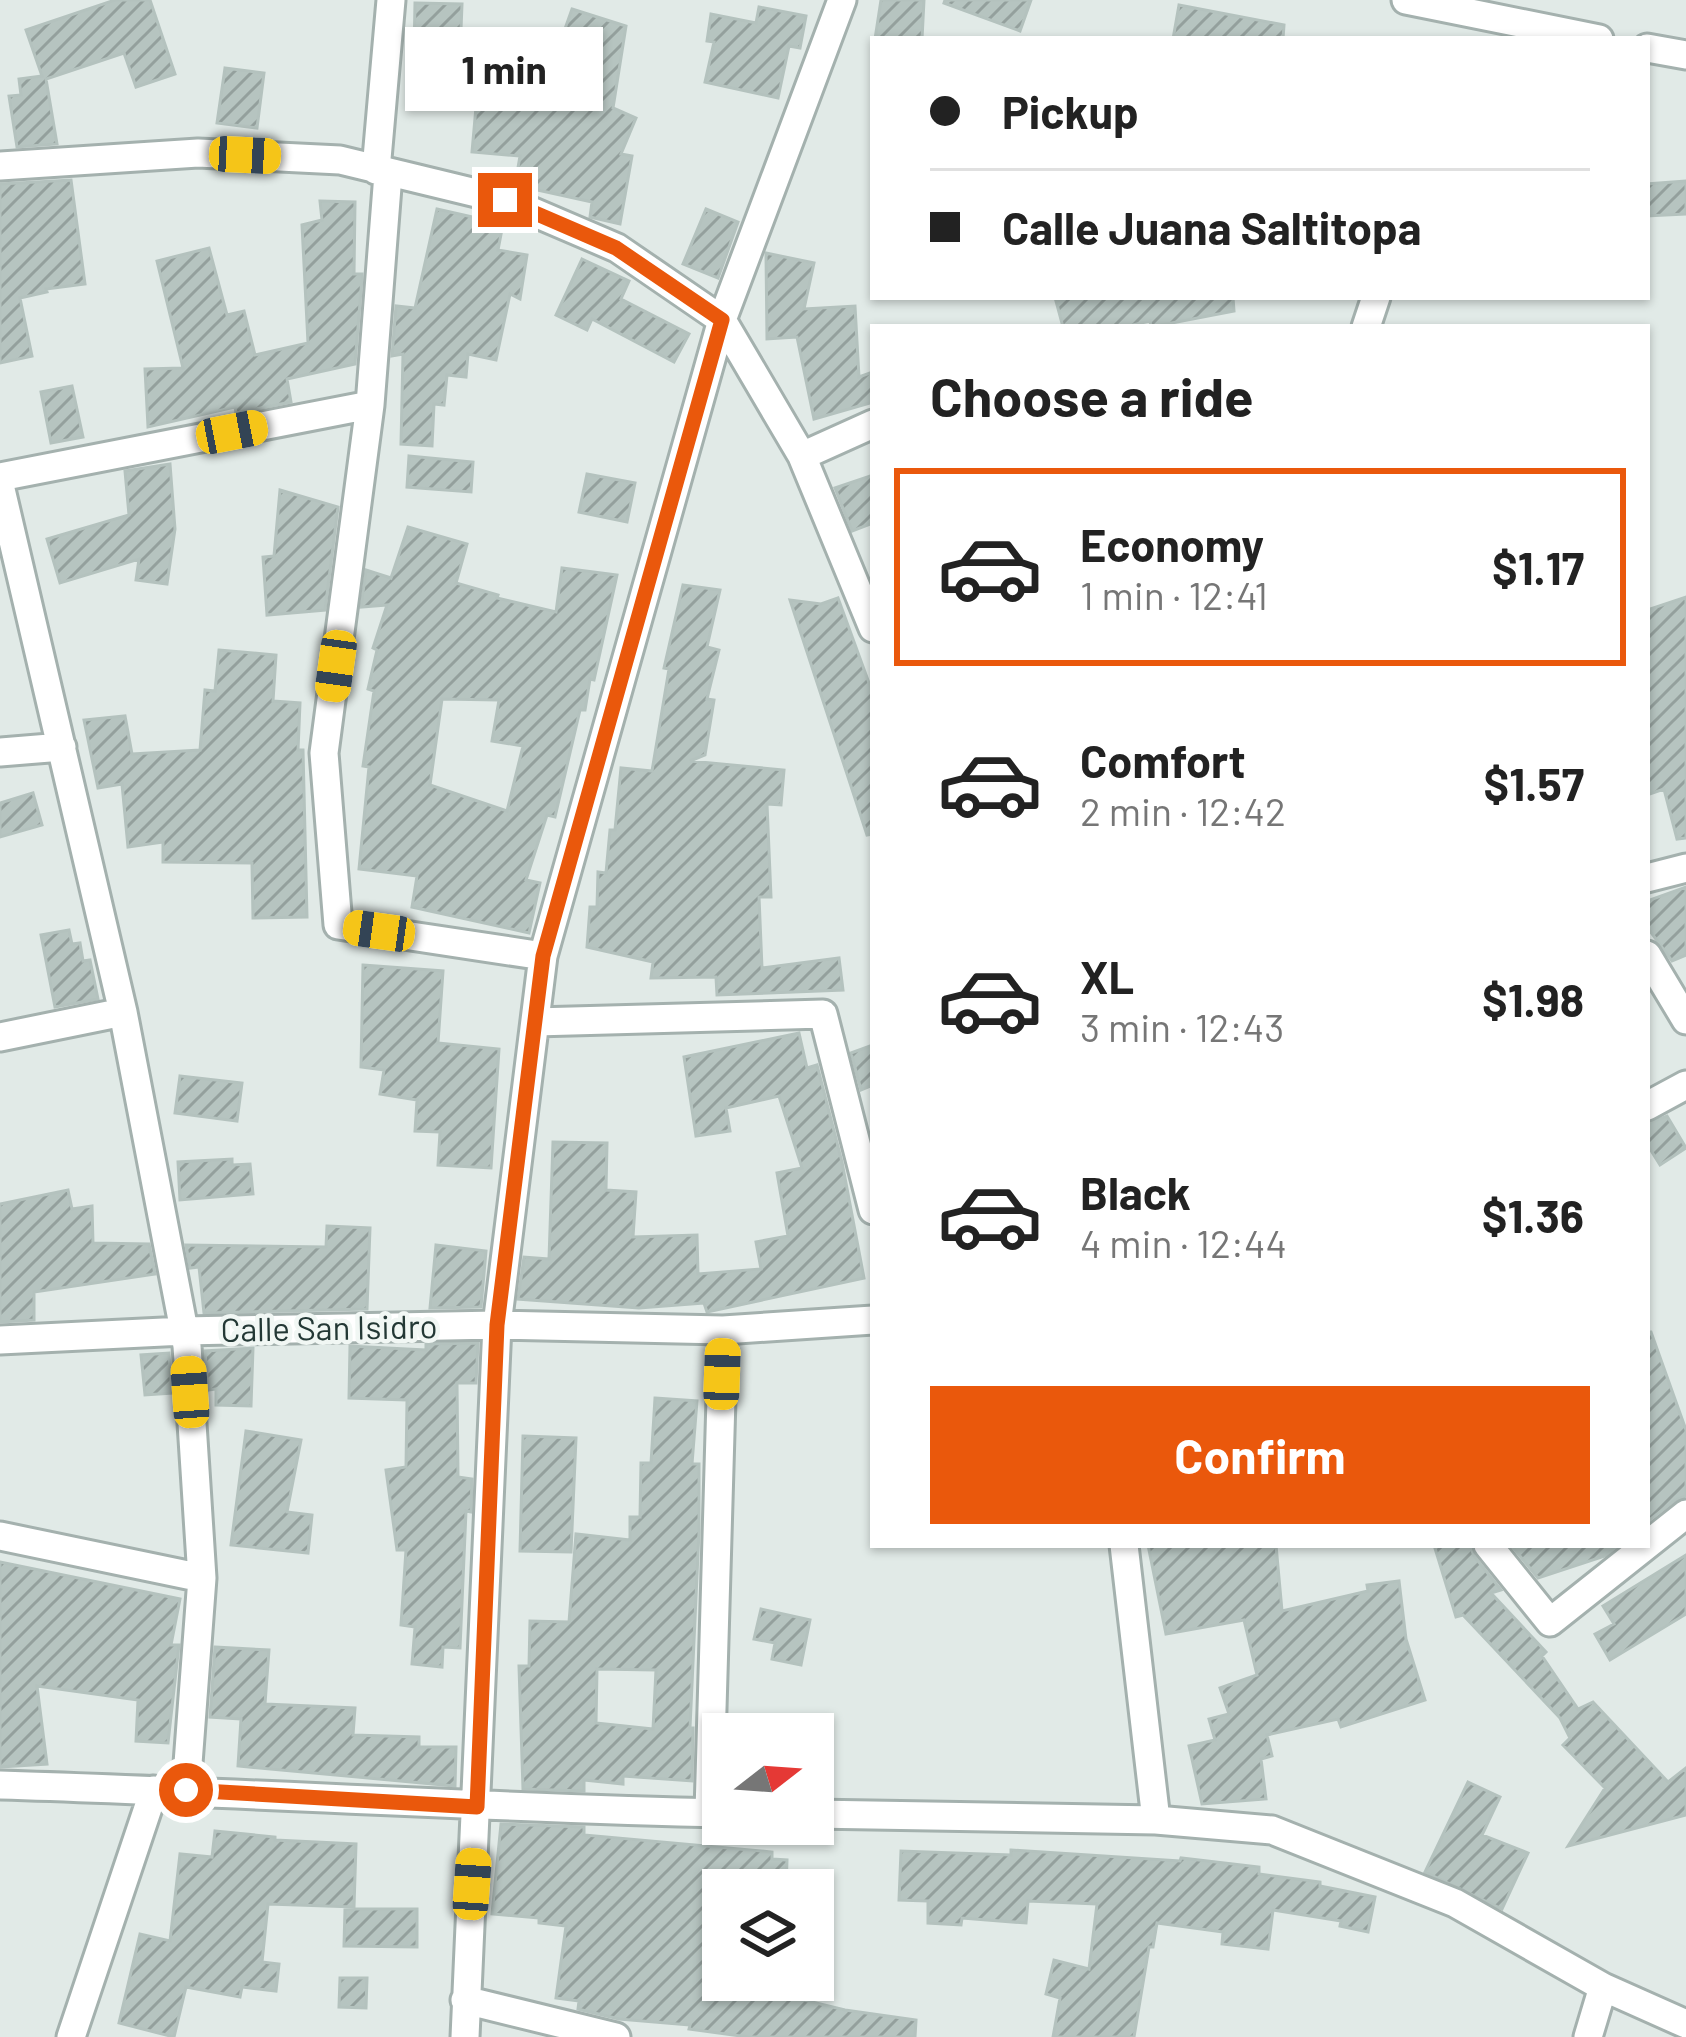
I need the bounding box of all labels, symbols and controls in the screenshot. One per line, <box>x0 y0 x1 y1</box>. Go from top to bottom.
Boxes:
callout: 1 min <box>406 26 604 110</box>
text: 1 min <box>461 45 547 92</box>
text: Pickup <box>1002 84 1139 138</box>
car <box>208 135 282 175</box>
route end <box>478 173 532 227</box>
text: Calle Juana Saltitopa <box>1002 200 1421 254</box>
text: Choose a ride <box>930 363 1254 428</box>
car <box>193 407 271 457</box>
icon: car <box>936 513 1044 621</box>
text: Economy <box>1080 517 1264 571</box>
text: $1.17 <box>1492 540 1584 594</box>
text: 1 min · 12:41 <box>1080 571 1268 618</box>
car <box>313 628 359 704</box>
icon: car <box>936 729 1044 837</box>
text: Comfort <box>1080 733 1246 787</box>
text: $1.57 <box>1484 756 1584 810</box>
text: 2 min · 12:42 <box>1080 787 1286 834</box>
car <box>341 908 417 954</box>
icon: car <box>936 945 1044 1053</box>
text: XL <box>1080 949 1134 1003</box>
text: $1.98 <box>1482 972 1584 1026</box>
text: 3 min · 12:43 <box>1080 1003 1284 1050</box>
icon: car <box>936 1161 1044 1269</box>
text: Black <box>1080 1165 1191 1219</box>
text: $1.36 <box>1482 1188 1584 1242</box>
text: 4 min · 12:44 <box>1080 1219 1287 1266</box>
street label: Calle San Isidro <box>220 1305 438 1349</box>
car <box>703 1337 741 1411</box>
car <box>170 1355 210 1429</box>
button: Confirm <box>930 1386 1590 1524</box>
north arrow <box>702 1713 834 1845</box>
map controls <box>702 1713 834 2001</box>
route start <box>159 1763 213 1817</box>
car <box>452 1847 492 1921</box>
button: layers <box>702 1869 834 2001</box>

